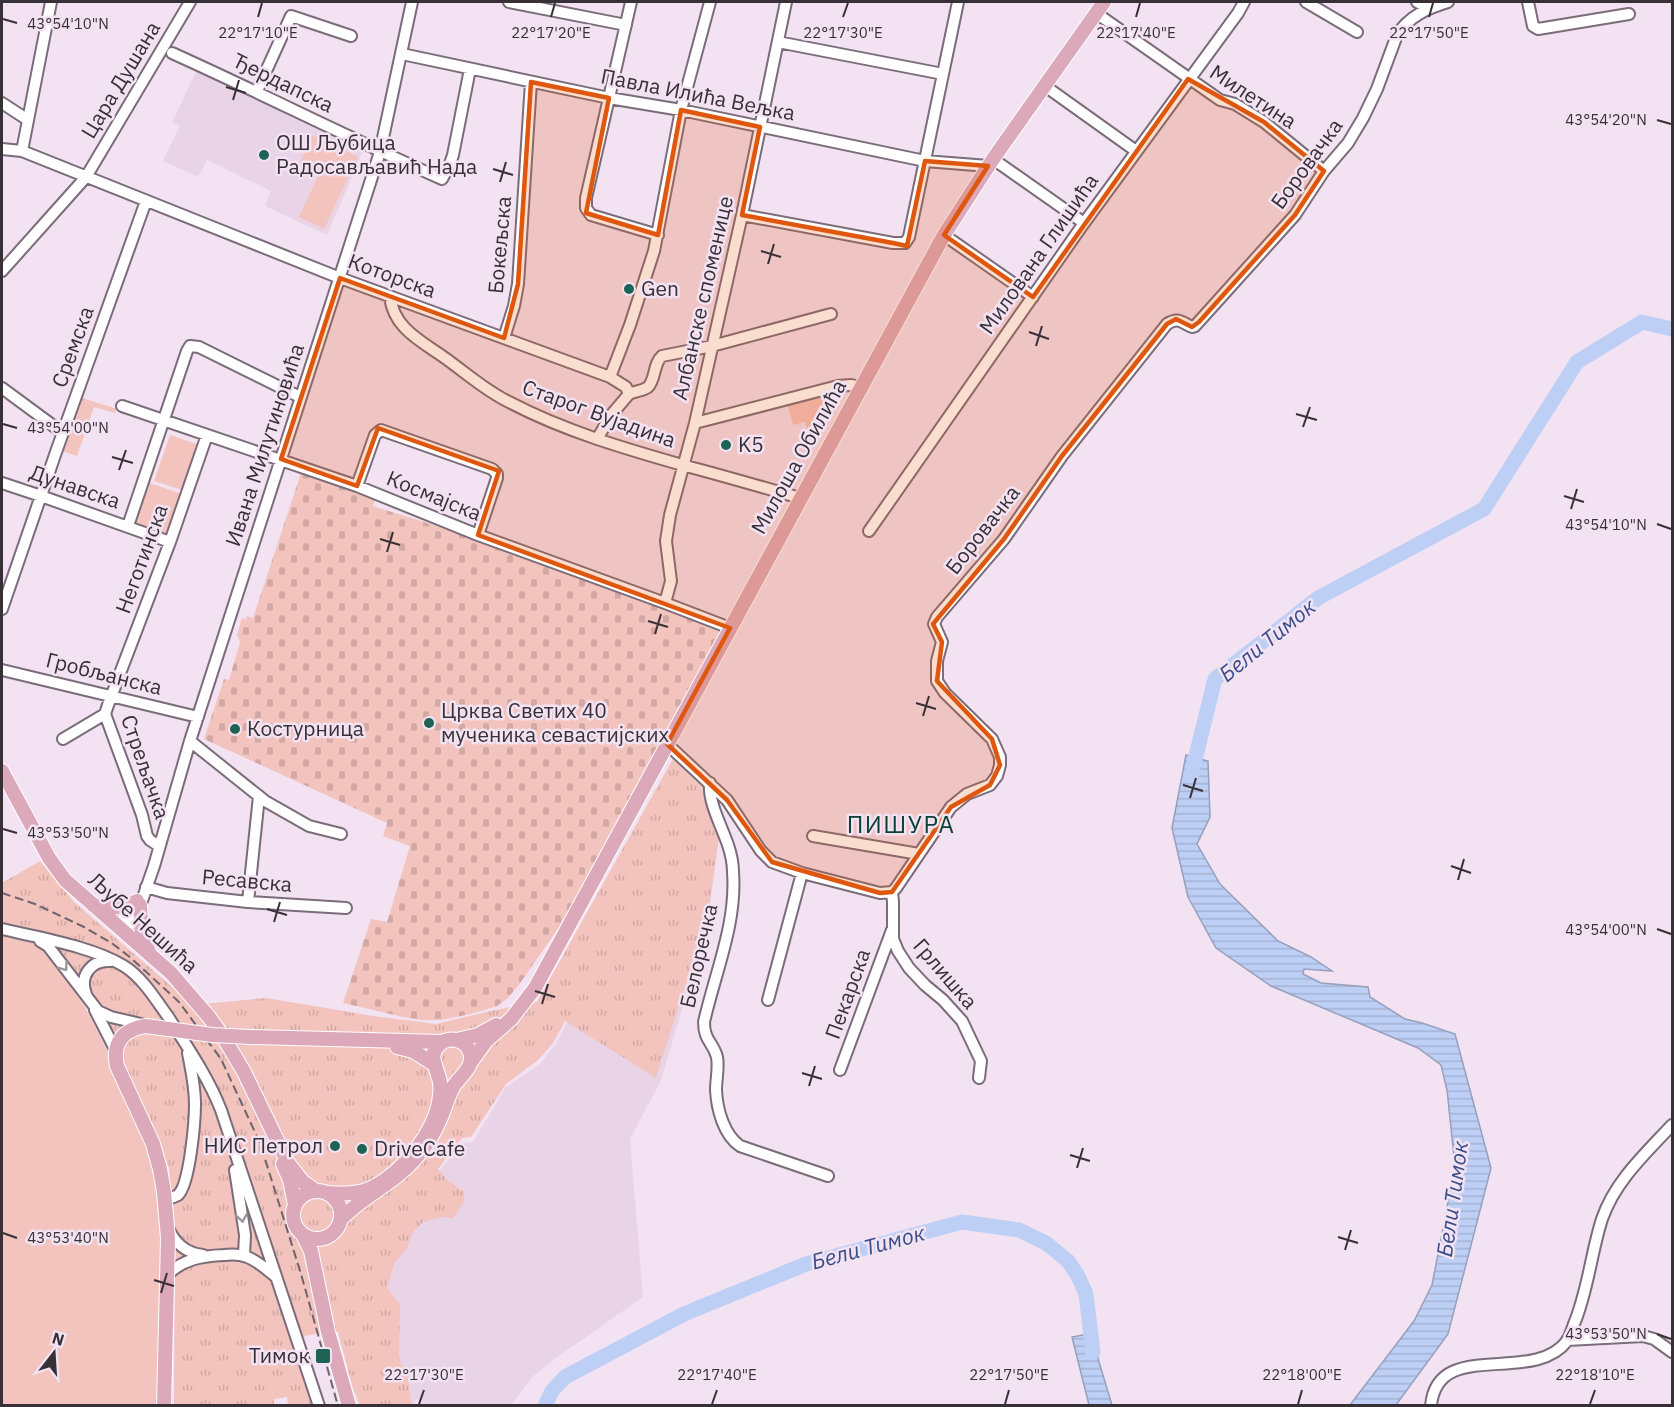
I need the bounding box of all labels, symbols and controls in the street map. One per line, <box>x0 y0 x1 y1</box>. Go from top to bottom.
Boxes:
text: 43°54'10"N <box>27 14 109 33</box>
street label: Цара Душана <box>74 16 166 143</box>
text: 22°17'10"E <box>218 23 298 42</box>
text: 22°17'20"E <box>511 23 591 42</box>
text: 22°17'30"E <box>803 23 883 42</box>
text: 22°17'40"E <box>1096 23 1176 42</box>
text: 22°17'50"E <box>1389 23 1469 42</box>
street label: Ђердапска <box>228 46 339 119</box>
street label: Милетина <box>1205 58 1302 135</box>
street label: Павла Илића Вељка <box>599 61 798 127</box>
text: 43°54'20"N <box>1565 110 1647 129</box>
street label: Боровачка <box>1264 113 1349 214</box>
place label: ОШ Љубица Радосављавић Нада <box>276 128 477 180</box>
marker: ОШ Љубица Радосављавић Нада <box>257 148 271 162</box>
street label: Милована Глишића <box>972 168 1104 339</box>
street label: Албанске споменице <box>665 193 739 403</box>
street label: Бокељска <box>481 195 517 295</box>
street label: Которска <box>345 246 440 304</box>
place label: Gen <box>641 274 679 302</box>
marker: Gen <box>622 282 636 296</box>
street label: Сремска <box>44 302 100 391</box>
street label: Ивана Милутиновића <box>218 340 310 550</box>
street label: Старог Вујадина <box>519 372 680 454</box>
street label: Милоша Обилића <box>744 374 852 539</box>
text: 43°54'00"N <box>27 418 109 437</box>
place label: K5 <box>738 430 764 458</box>
marker: K5 <box>719 438 733 452</box>
street label: Дунавска <box>26 458 124 515</box>
street label: Космајска <box>383 463 486 527</box>
street label: Боровачка <box>939 479 1026 580</box>
street label: Неготинска <box>108 500 174 617</box>
text: 43°54'10"N <box>1565 515 1647 534</box>
water label: Бели Тимок <box>1212 591 1321 688</box>
street label: Гробљанска <box>43 645 165 701</box>
place label: Црква Светих 40 мученика севастијских <box>441 696 670 748</box>
street label: Стрељачка <box>115 711 177 822</box>
place label: Костурница <box>247 714 364 742</box>
marker: Црква Светих 40 мученика севастијских <box>422 716 436 730</box>
marker: Костурница <box>228 722 242 736</box>
district label: ПИШУРА <box>847 808 955 840</box>
text: 43°53'50"N <box>27 823 109 842</box>
street label: Ресавска <box>201 862 293 898</box>
street label: Љубе Нешића <box>83 865 205 979</box>
street label: Белоречка <box>672 901 724 1011</box>
text: 43°54'00"N <box>1565 920 1647 939</box>
street label: Грлишка <box>907 932 984 1015</box>
street label: Пекарска <box>818 945 876 1043</box>
one-way arrow <box>57 960 68 971</box>
place label: НИС Петрол <box>204 1131 323 1159</box>
place label: DriveCafe <box>374 1134 465 1162</box>
marker: НИС Петрол <box>328 1139 342 1153</box>
water label: Бели Тимок <box>1429 1139 1474 1259</box>
marker: DriveCafe <box>355 1142 369 1156</box>
one-way arrow <box>236 1214 248 1223</box>
water label: Бели Тимок <box>808 1217 928 1276</box>
text: 43°53'40"N <box>27 1228 109 1247</box>
north arrow <box>24 1323 84 1383</box>
text: 43°53'50"N <box>1565 1324 1647 1343</box>
text: N <box>50 1327 67 1350</box>
place label: Тимок <box>249 1341 310 1369</box>
marker: Тимок <box>314 1347 332 1365</box>
text: 22°17'30"E <box>384 1365 464 1384</box>
text: 22°17'40"E <box>677 1365 757 1384</box>
text: 22°17'50"E <box>969 1365 1049 1384</box>
text: 22°18'00"E <box>1262 1365 1342 1384</box>
text: 22°18'10"E <box>1555 1365 1635 1384</box>

